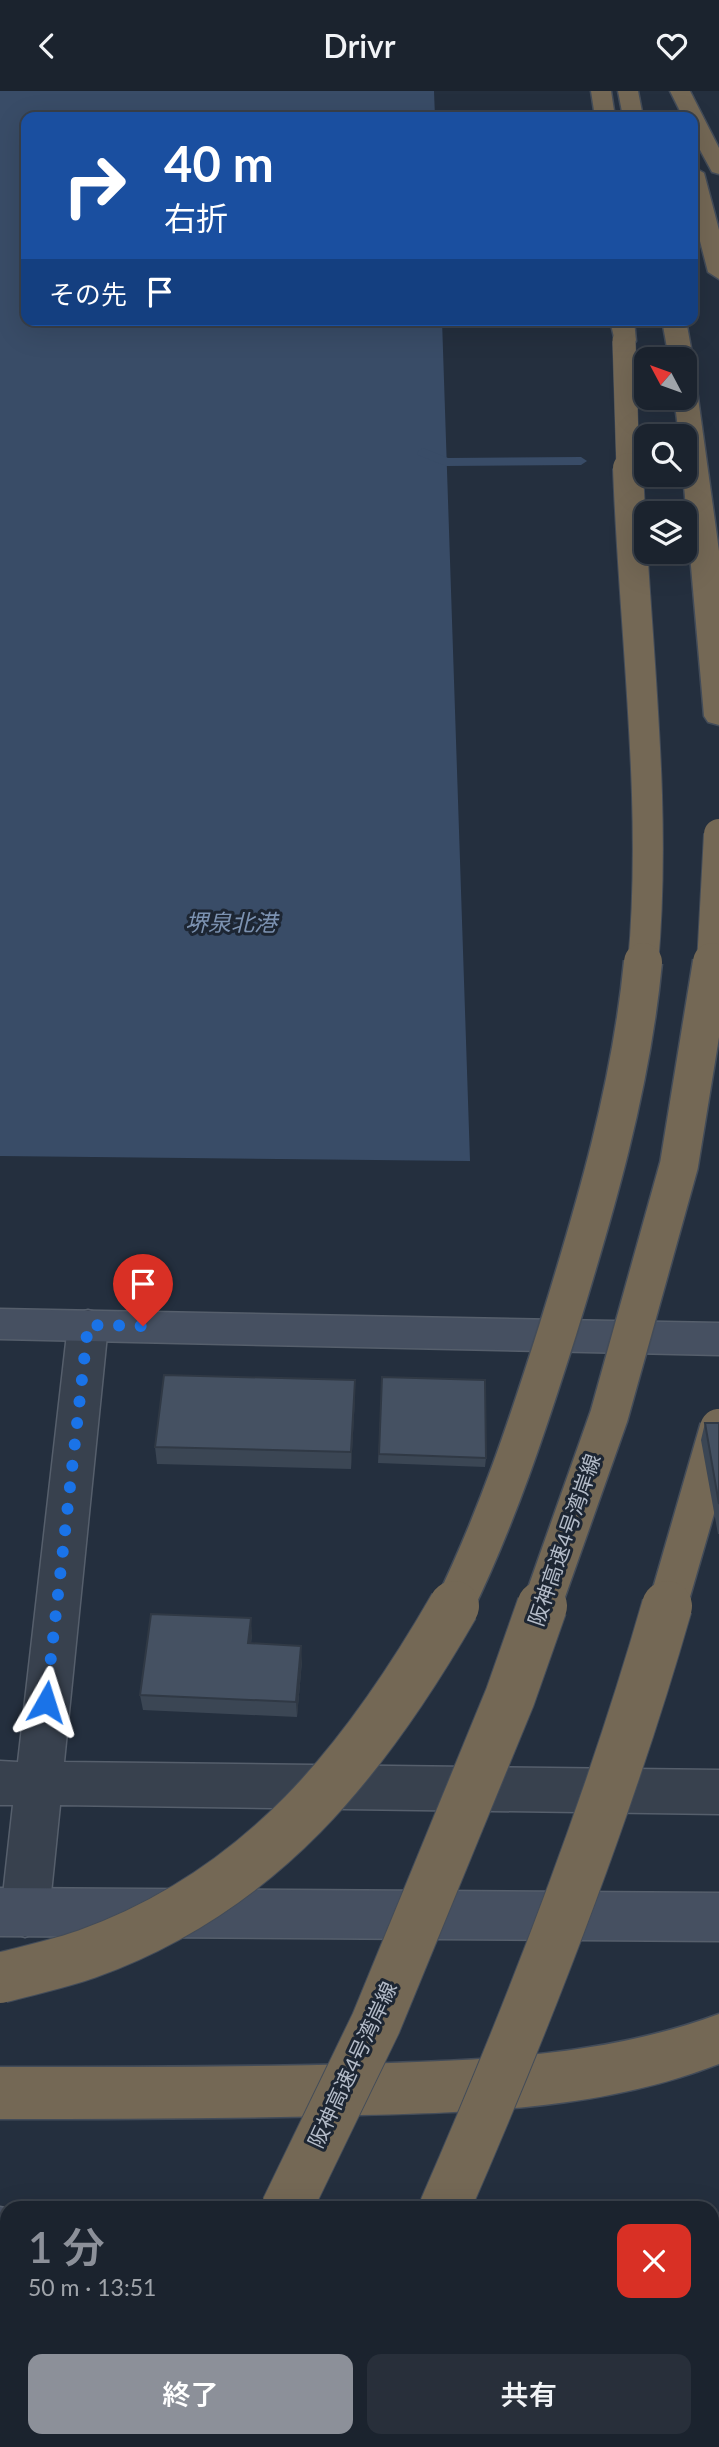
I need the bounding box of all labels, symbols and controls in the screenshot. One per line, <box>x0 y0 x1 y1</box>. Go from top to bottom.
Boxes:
text: Drivr <box>323 26 396 65</box>
icon: back <box>28 27 66 65</box>
icon: heart <box>653 27 691 65</box>
text: 40 m <box>164 134 274 192</box>
icon: right <box>49 140 140 231</box>
text: 右折 <box>164 198 228 237</box>
icon: arrive <box>141 273 179 311</box>
text: その先 <box>49 278 127 310</box>
north arrow <box>634 347 696 409</box>
map controls <box>634 347 697 564</box>
button: search <box>634 424 697 487</box>
button: layers <box>634 501 697 564</box>
water label: 堺泉北港 <box>185 908 280 936</box>
pin <box>113 1254 173 1326</box>
icon: arrive <box>124 1265 162 1303</box>
street label: 阪神高速4号湾岸線 <box>522 1450 605 1629</box>
position arrow <box>9 1665 83 1739</box>
street label: 阪神高速4号湾岸線 <box>302 1977 401 2151</box>
text: 1 分 <box>28 2222 105 2272</box>
button: close <box>617 2224 691 2298</box>
text: 50 m · 13:51 <box>28 2273 156 2301</box>
button: 終了 <box>28 2354 353 2434</box>
button: 共有 <box>367 2354 691 2434</box>

